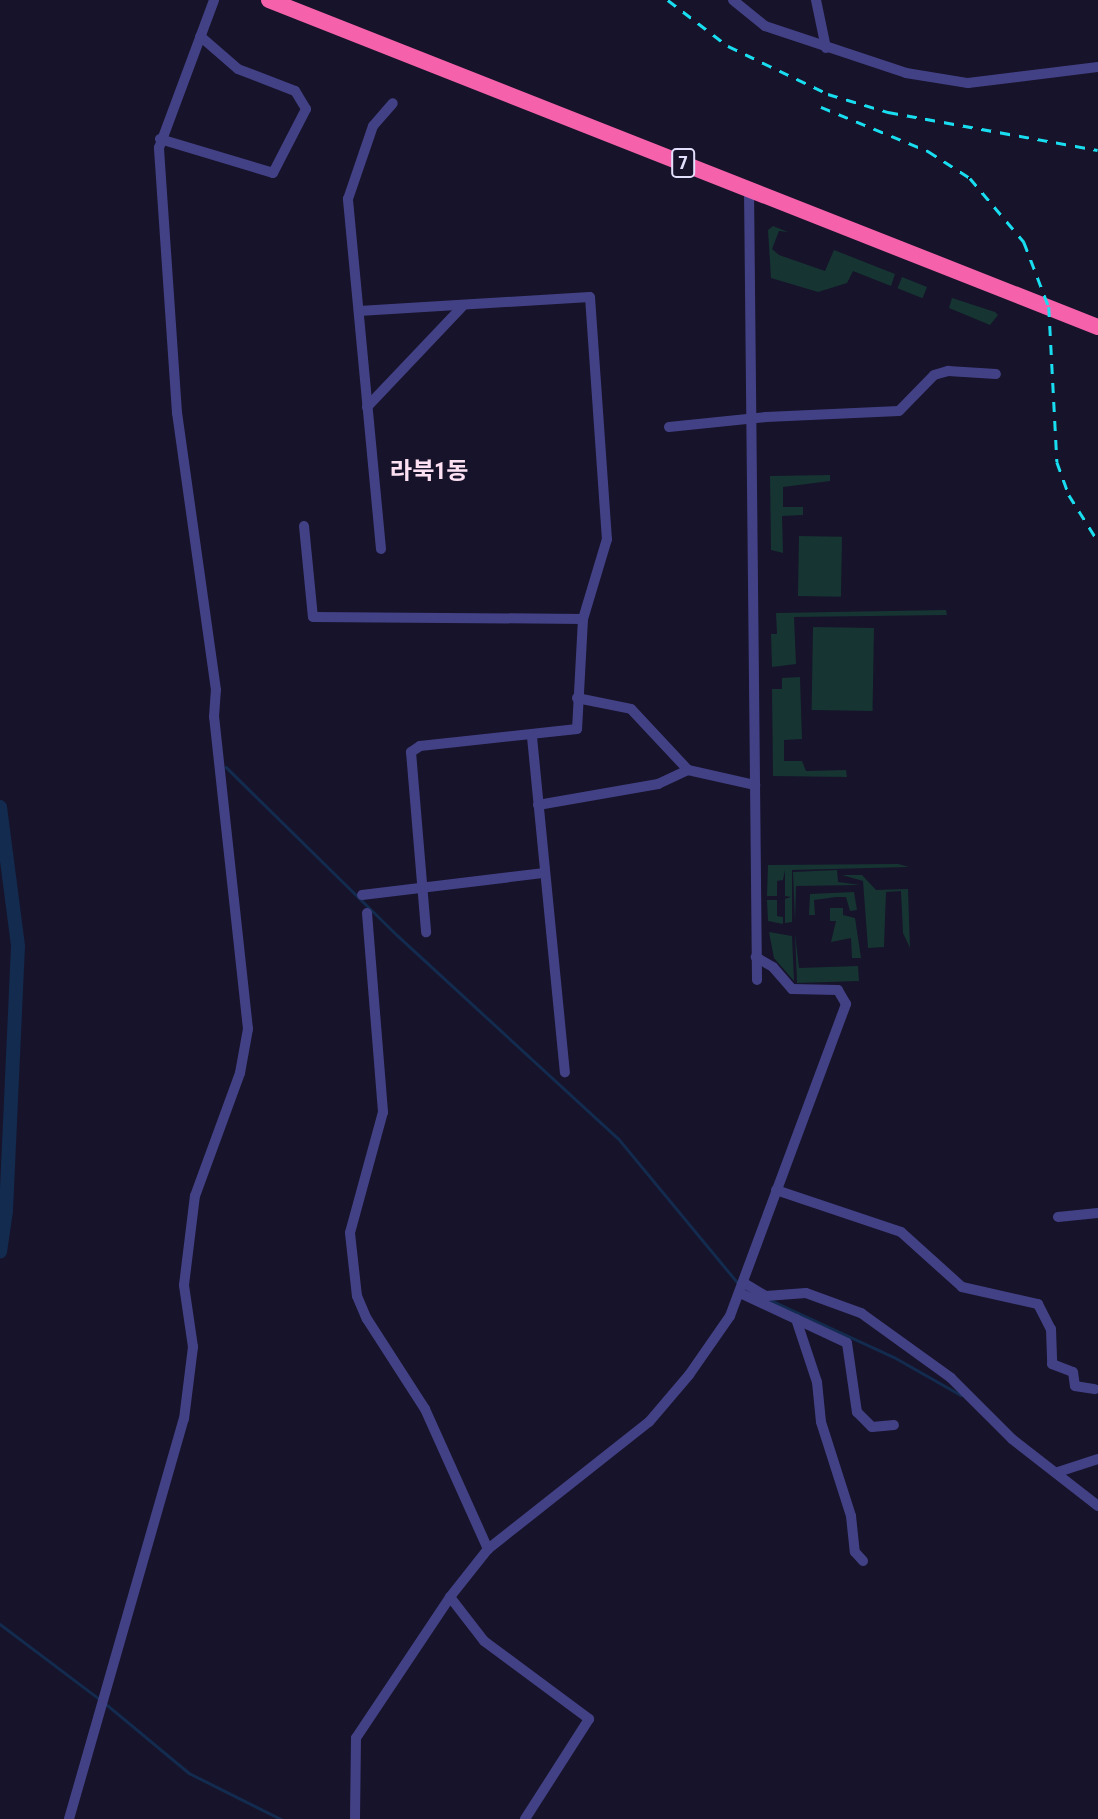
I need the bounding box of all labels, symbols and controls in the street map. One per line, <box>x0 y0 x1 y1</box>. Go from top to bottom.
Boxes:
road number: 7 <box>671 148 695 178</box>
district label: 라북1동 <box>390 458 468 486</box>

